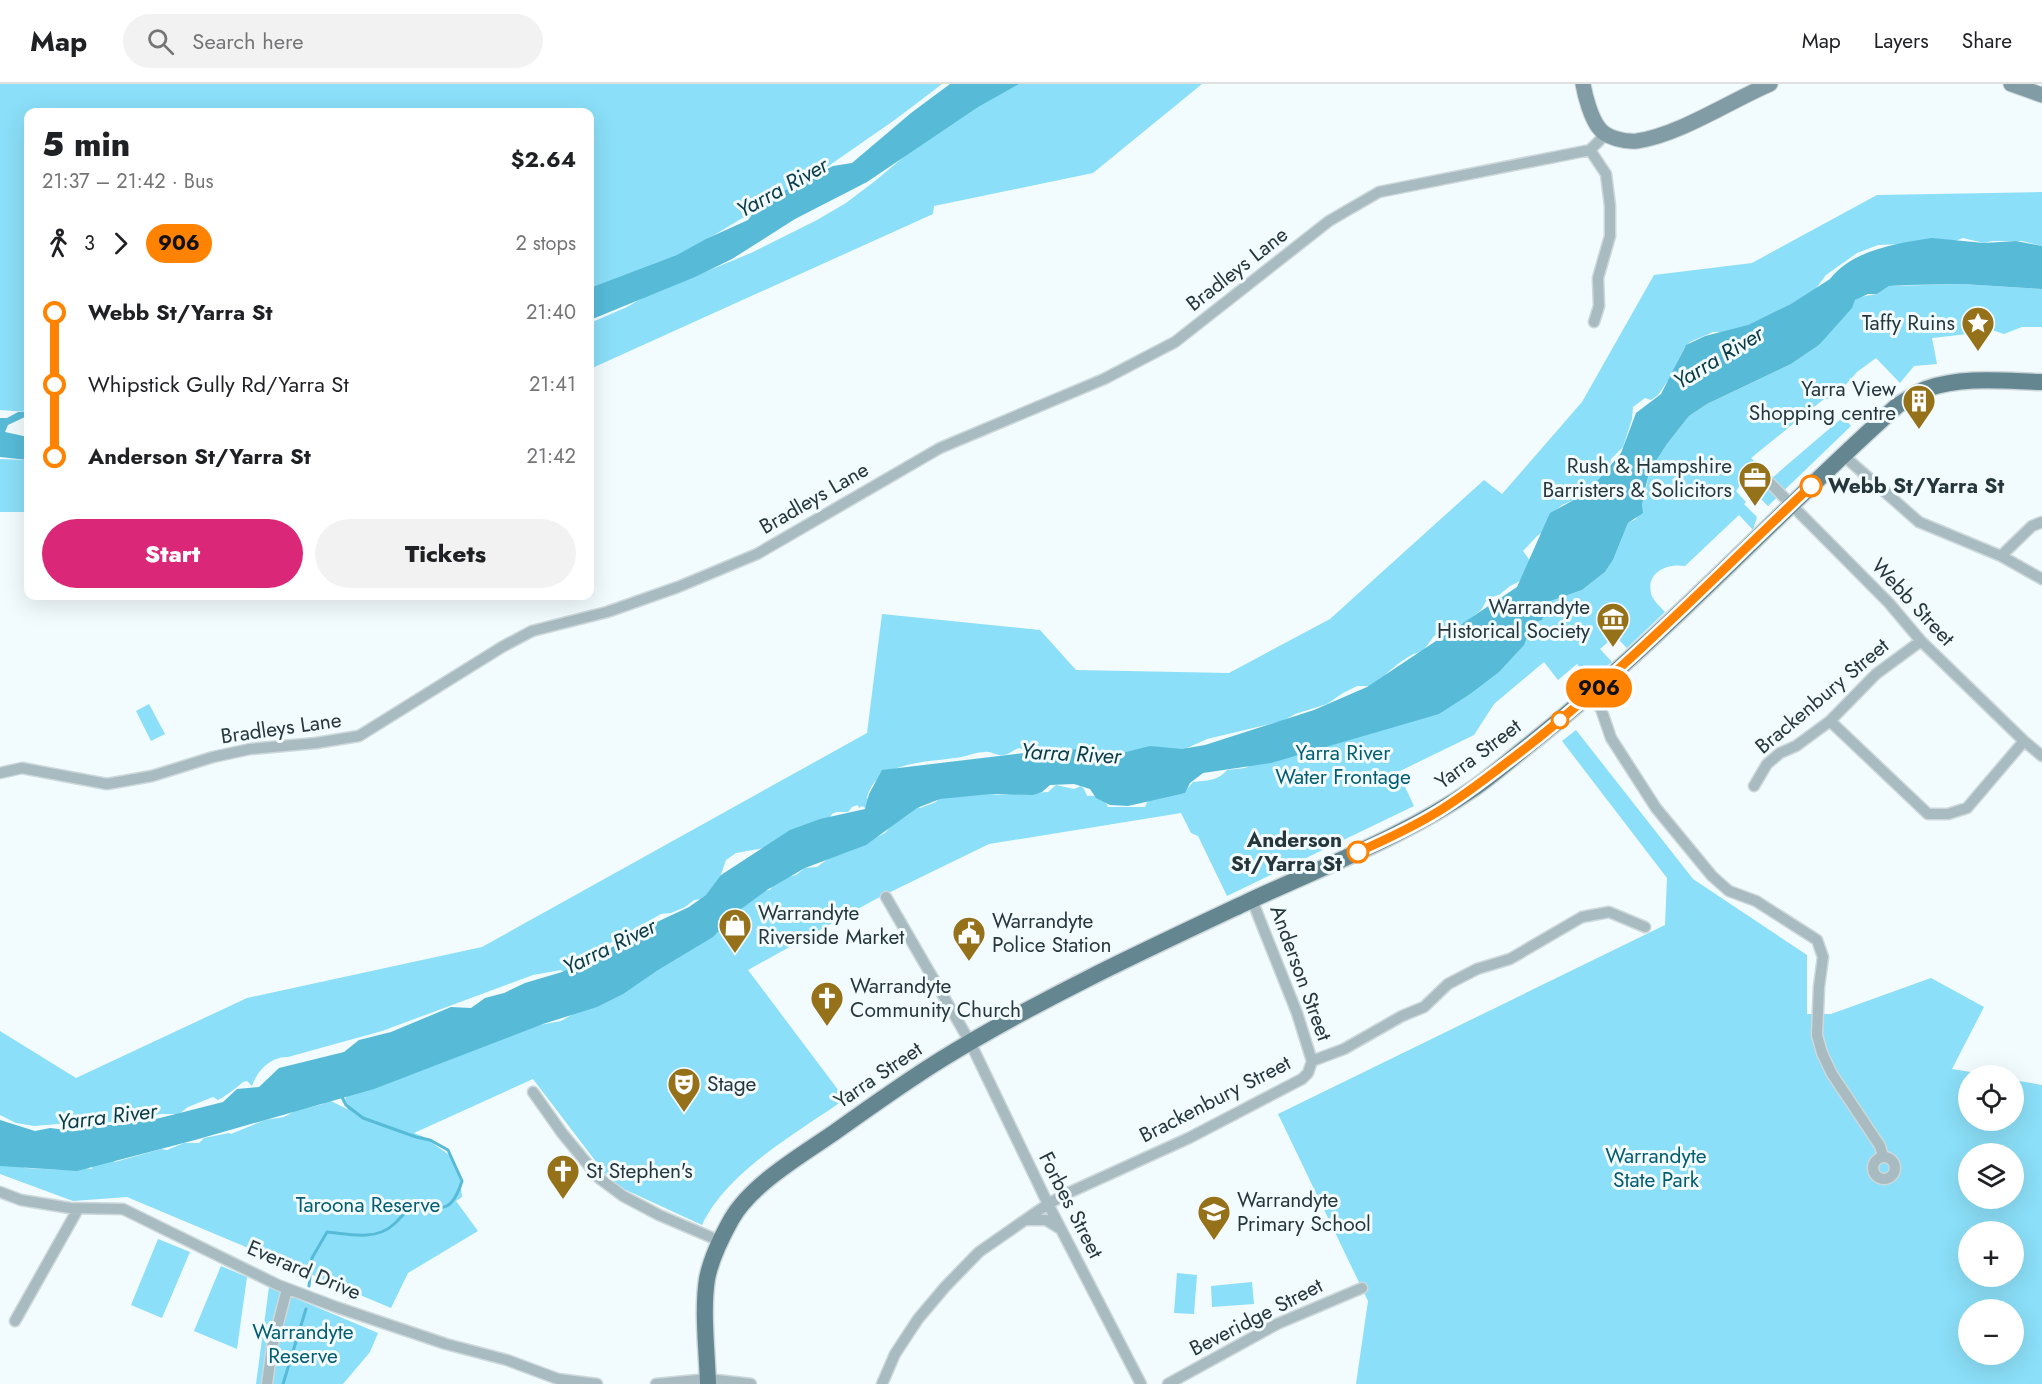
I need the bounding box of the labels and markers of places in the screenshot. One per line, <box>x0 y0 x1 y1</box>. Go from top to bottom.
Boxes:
place icon: Taffy Ruins <box>1960 305 1996 352</box>
place label: Taffy Ruins <box>1862 308 1955 338</box>
place label: Yarra View Shopping centre <box>1749 374 1897 428</box>
building icon: Yarra View Shopping centre <box>1901 383 1937 430</box>
place label: Rush & Hampshire Barristers & Solicitors <box>1543 451 1732 505</box>
office icon: Rush & Hampshire Barristers & Solicitors <box>1737 460 1773 507</box>
place label: Webb St/Yarra St <box>1828 471 2004 501</box>
marker: Webb St/Yarra St <box>1800 475 1822 497</box>
place label: Warrandyte Historical Society <box>1437 592 1591 646</box>
museum icon: Warrandyte Historical Society <box>1595 601 1631 648</box>
unlabelled marker <box>1551 711 1569 729</box>
place label: Anderson St/Yarra St <box>1231 825 1342 879</box>
marker: Anderson St/Yarra St <box>1347 841 1369 863</box>
place label: Warrandyte Riverside Market <box>758 898 904 952</box>
place label: Warrandyte Police Station <box>992 906 1111 960</box>
shop icon: Warrandyte Riverside Market <box>717 907 753 954</box>
public building icon: Warrandyte Police Station <box>951 915 987 962</box>
place label: Warrandyte Community Church <box>850 971 1021 1025</box>
church icon: Warrandyte Community Church <box>809 980 845 1027</box>
theatre icon: Stage <box>666 1066 702 1113</box>
place label: Stage <box>707 1069 757 1099</box>
church icon: St Stephen's <box>545 1153 581 1200</box>
place label: St Stephen's <box>586 1156 693 1186</box>
place label: Warrandyte Primary School <box>1237 1185 1371 1239</box>
school or university icon: Warrandyte Primary School <box>1196 1194 1232 1241</box>

